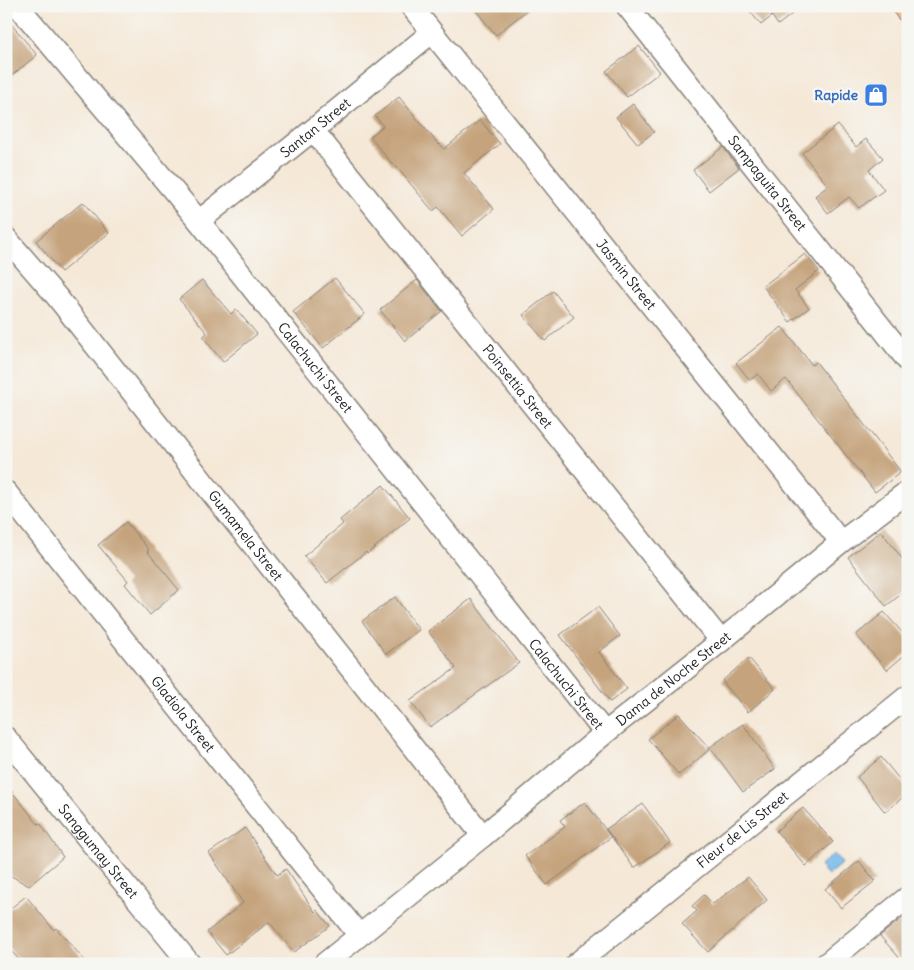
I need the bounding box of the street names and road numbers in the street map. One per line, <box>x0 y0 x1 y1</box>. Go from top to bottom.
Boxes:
street label: Santan Street <box>276 94 354 162</box>
street label: Sampaguita Street <box>724 132 811 235</box>
street label: Jasmin Street <box>592 235 660 314</box>
street label: Calachuchi Street <box>274 319 357 417</box>
street label: Poinsettia Street <box>479 341 557 432</box>
street label: Gumamela Street <box>204 487 287 585</box>
street label: Dama de Noche Street <box>612 628 735 730</box>
street label: Calachuchi Street <box>525 635 608 733</box>
street label: Gladiola Street <box>147 672 219 756</box>
street label: Fleur de Lis Street <box>693 787 792 872</box>
street label: Sanggumay Street <box>54 800 142 902</box>

